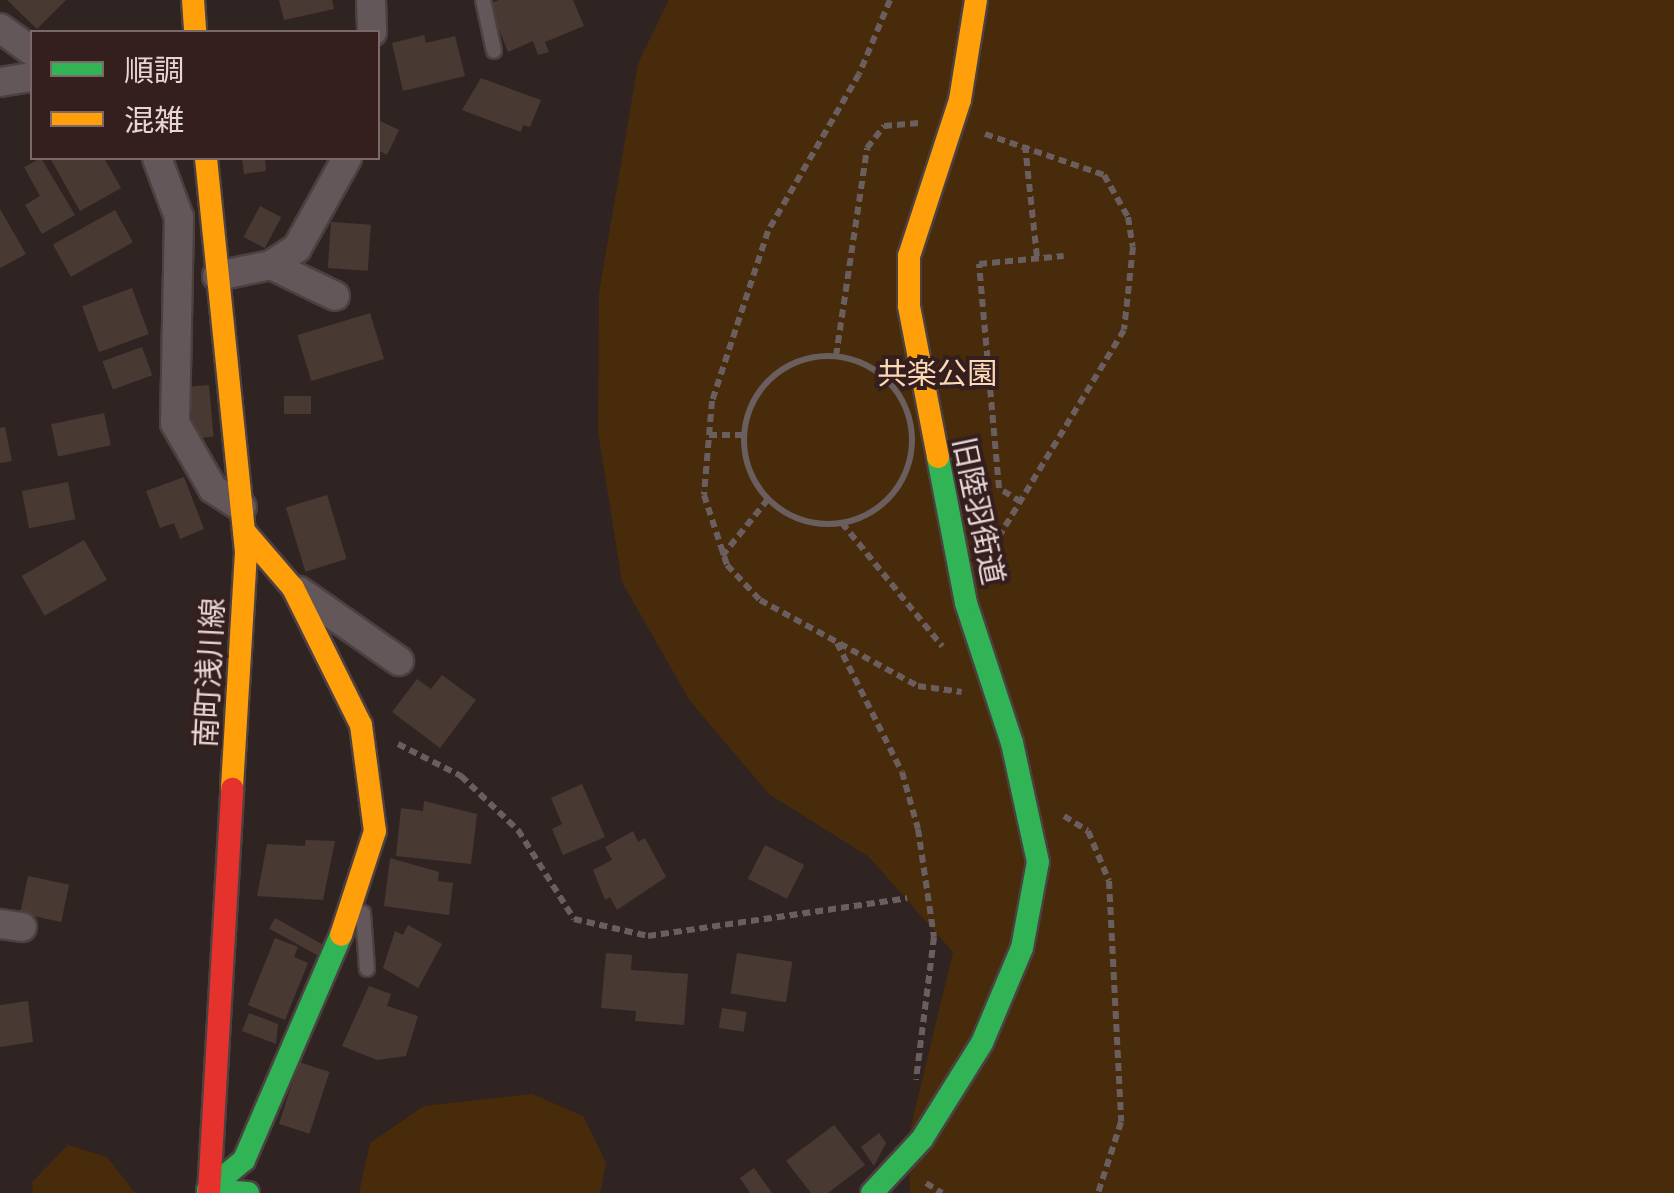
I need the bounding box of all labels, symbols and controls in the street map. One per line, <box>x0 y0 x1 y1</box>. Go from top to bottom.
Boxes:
legend <box>30 30 380 160</box>
text: 順調 <box>124 49 184 92</box>
text: 混雑 <box>124 99 184 142</box>
park label: 共楽公園 <box>877 356 997 392</box>
street label: 旧陸羽街道 <box>945 434 1011 588</box>
street label: 南町浅川線 <box>188 597 232 749</box>

